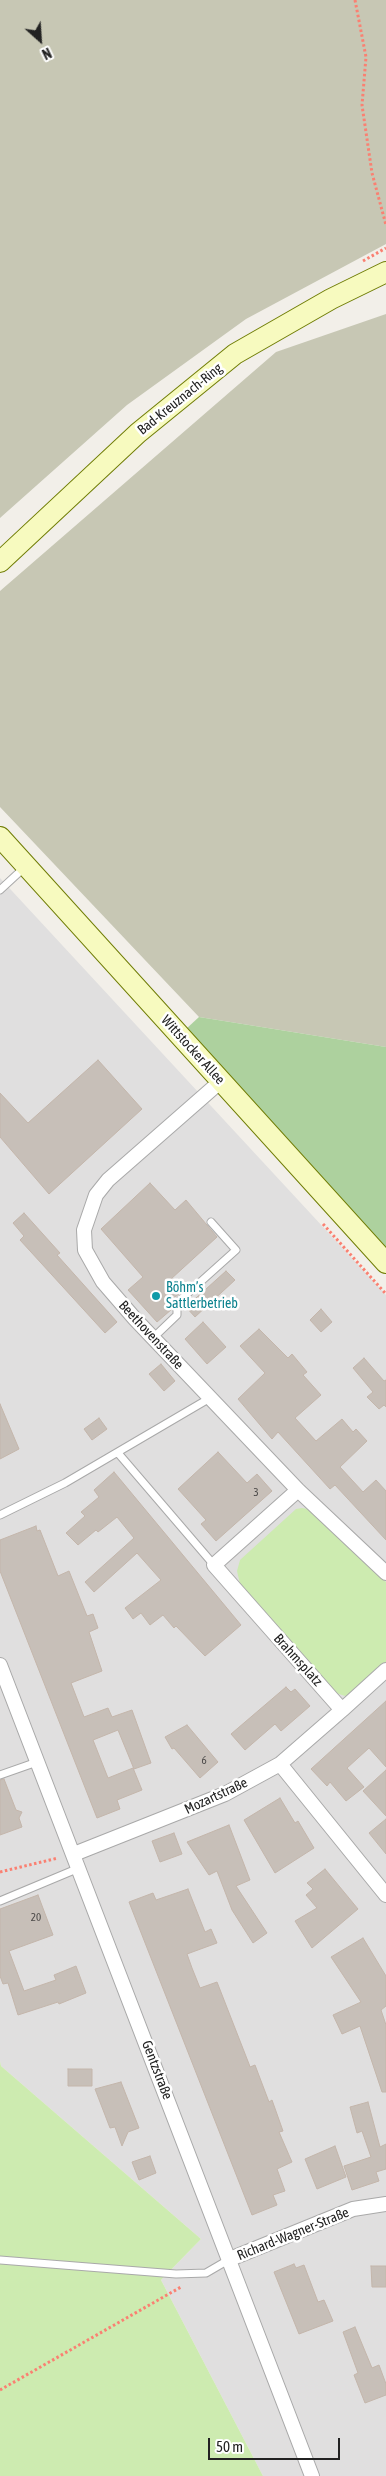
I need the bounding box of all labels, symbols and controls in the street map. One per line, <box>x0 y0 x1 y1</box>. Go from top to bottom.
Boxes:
north arrow <box>15 15 65 65</box>
text: N <box>39 44 54 62</box>
street label: Bad-Kreuznach-Ring <box>134 360 226 438</box>
street label: Wittstocker Allee <box>158 1012 228 1088</box>
place label: Böhm’s Sattlerbetrieb <box>166 1280 238 1312</box>
marker: Böhm’s Sattlerbetrieb <box>150 1290 162 1302</box>
street label: Beethovenstraße <box>115 1297 187 1373</box>
house number: 3 <box>253 1486 259 1500</box>
street label: Brahmsplatz <box>270 1630 326 1690</box>
house number: 6 <box>201 1754 207 1768</box>
street label: Mozartstraße <box>182 1774 250 1818</box>
house number: 20 <box>31 1911 41 1925</box>
street label: Gentzstraße <box>138 2038 176 2102</box>
street label: Richard-Wagner-Straße <box>235 2204 351 2264</box>
scale bar <box>211 2428 344 2460</box>
text: 50 m <box>216 2438 243 2455</box>

